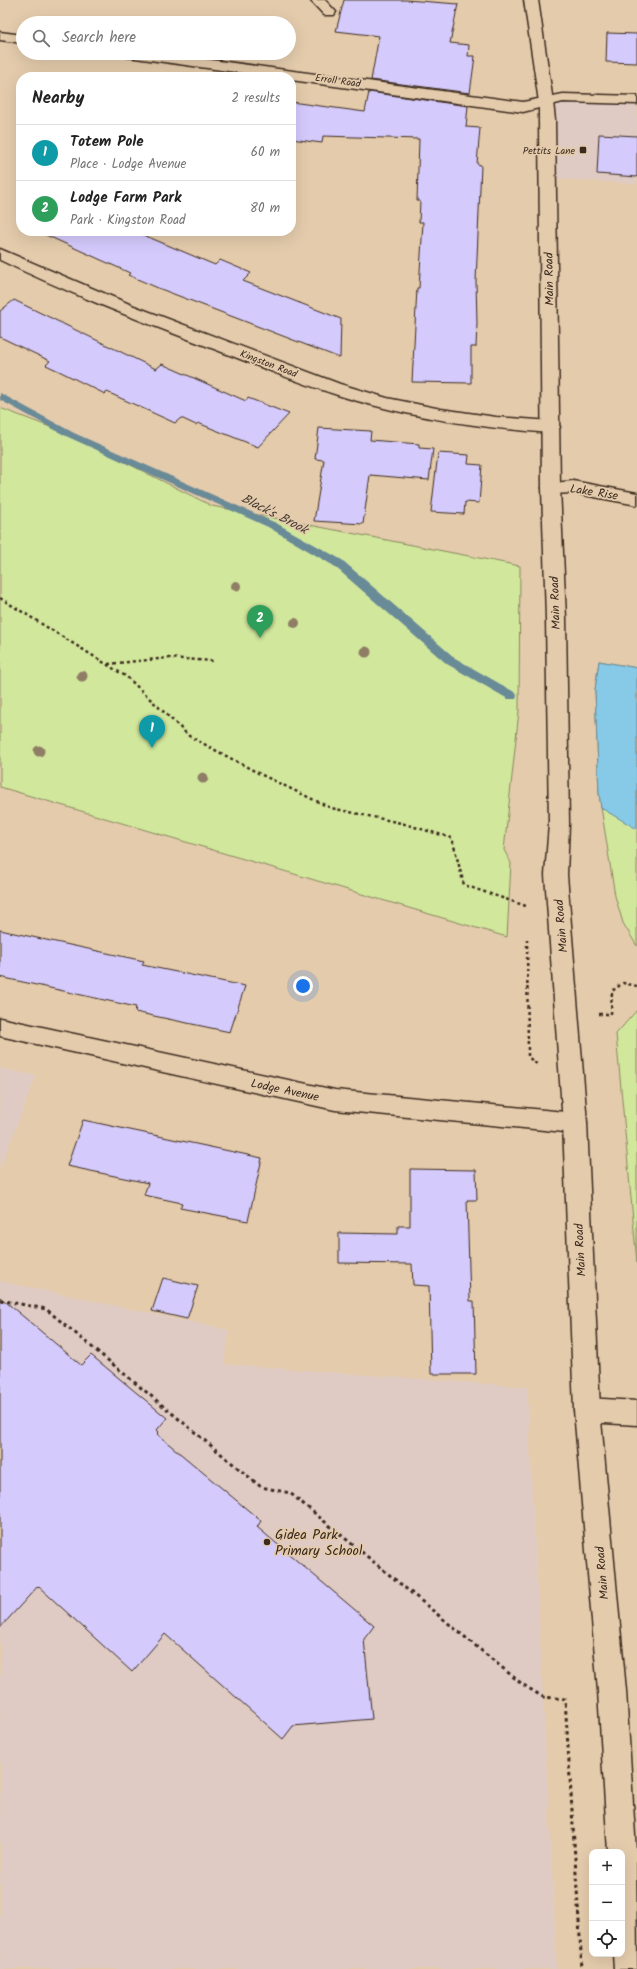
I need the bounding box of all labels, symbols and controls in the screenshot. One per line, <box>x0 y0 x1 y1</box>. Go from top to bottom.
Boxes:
search box <box>16 16 296 60</box>
text: Search here <box>62 26 136 50</box>
icon: search <box>30 27 52 49</box>
street label: Erroll Road <box>314 70 363 92</box>
text: Nearby <box>32 85 84 112</box>
text: 2 results <box>232 88 280 109</box>
text: Totem Pole <box>70 130 144 154</box>
text: 1 <box>43 142 47 163</box>
text: 60 m <box>251 142 280 163</box>
place label: Pettits Lane <box>523 143 575 159</box>
marker: Pettits Lane <box>578 145 588 155</box>
text: Place · Lodge Avenue <box>70 154 186 175</box>
text: Lodge Farm Park <box>70 186 181 210</box>
text: 2 <box>41 198 49 219</box>
text: 80 m <box>250 198 280 219</box>
text: Park · Kingston Road <box>70 210 186 231</box>
street label: Main Road <box>540 251 559 306</box>
street label: Kingston Road <box>238 346 301 383</box>
street label: Lake Rise <box>569 479 620 506</box>
water label: Black's Brook <box>237 489 313 541</box>
street label: Main Road <box>545 575 566 630</box>
pin: 2 <box>247 605 273 638</box>
pin: 1 <box>139 715 165 748</box>
street label: Main Road <box>550 898 573 953</box>
your location <box>293 976 313 996</box>
street label: Lodge Avenue <box>249 1074 321 1107</box>
street label: Main Road <box>570 1222 591 1277</box>
place label: Gidea Park Primary School <box>275 1524 363 1562</box>
marker: Gidea Park Primary School <box>262 1537 272 1547</box>
street label: Main Road <box>591 1545 614 1600</box>
map controls <box>589 1849 625 1957</box>
button: + <box>589 1849 625 1885</box>
button: − <box>589 1885 625 1921</box>
button: locate <box>589 1921 625 1957</box>

